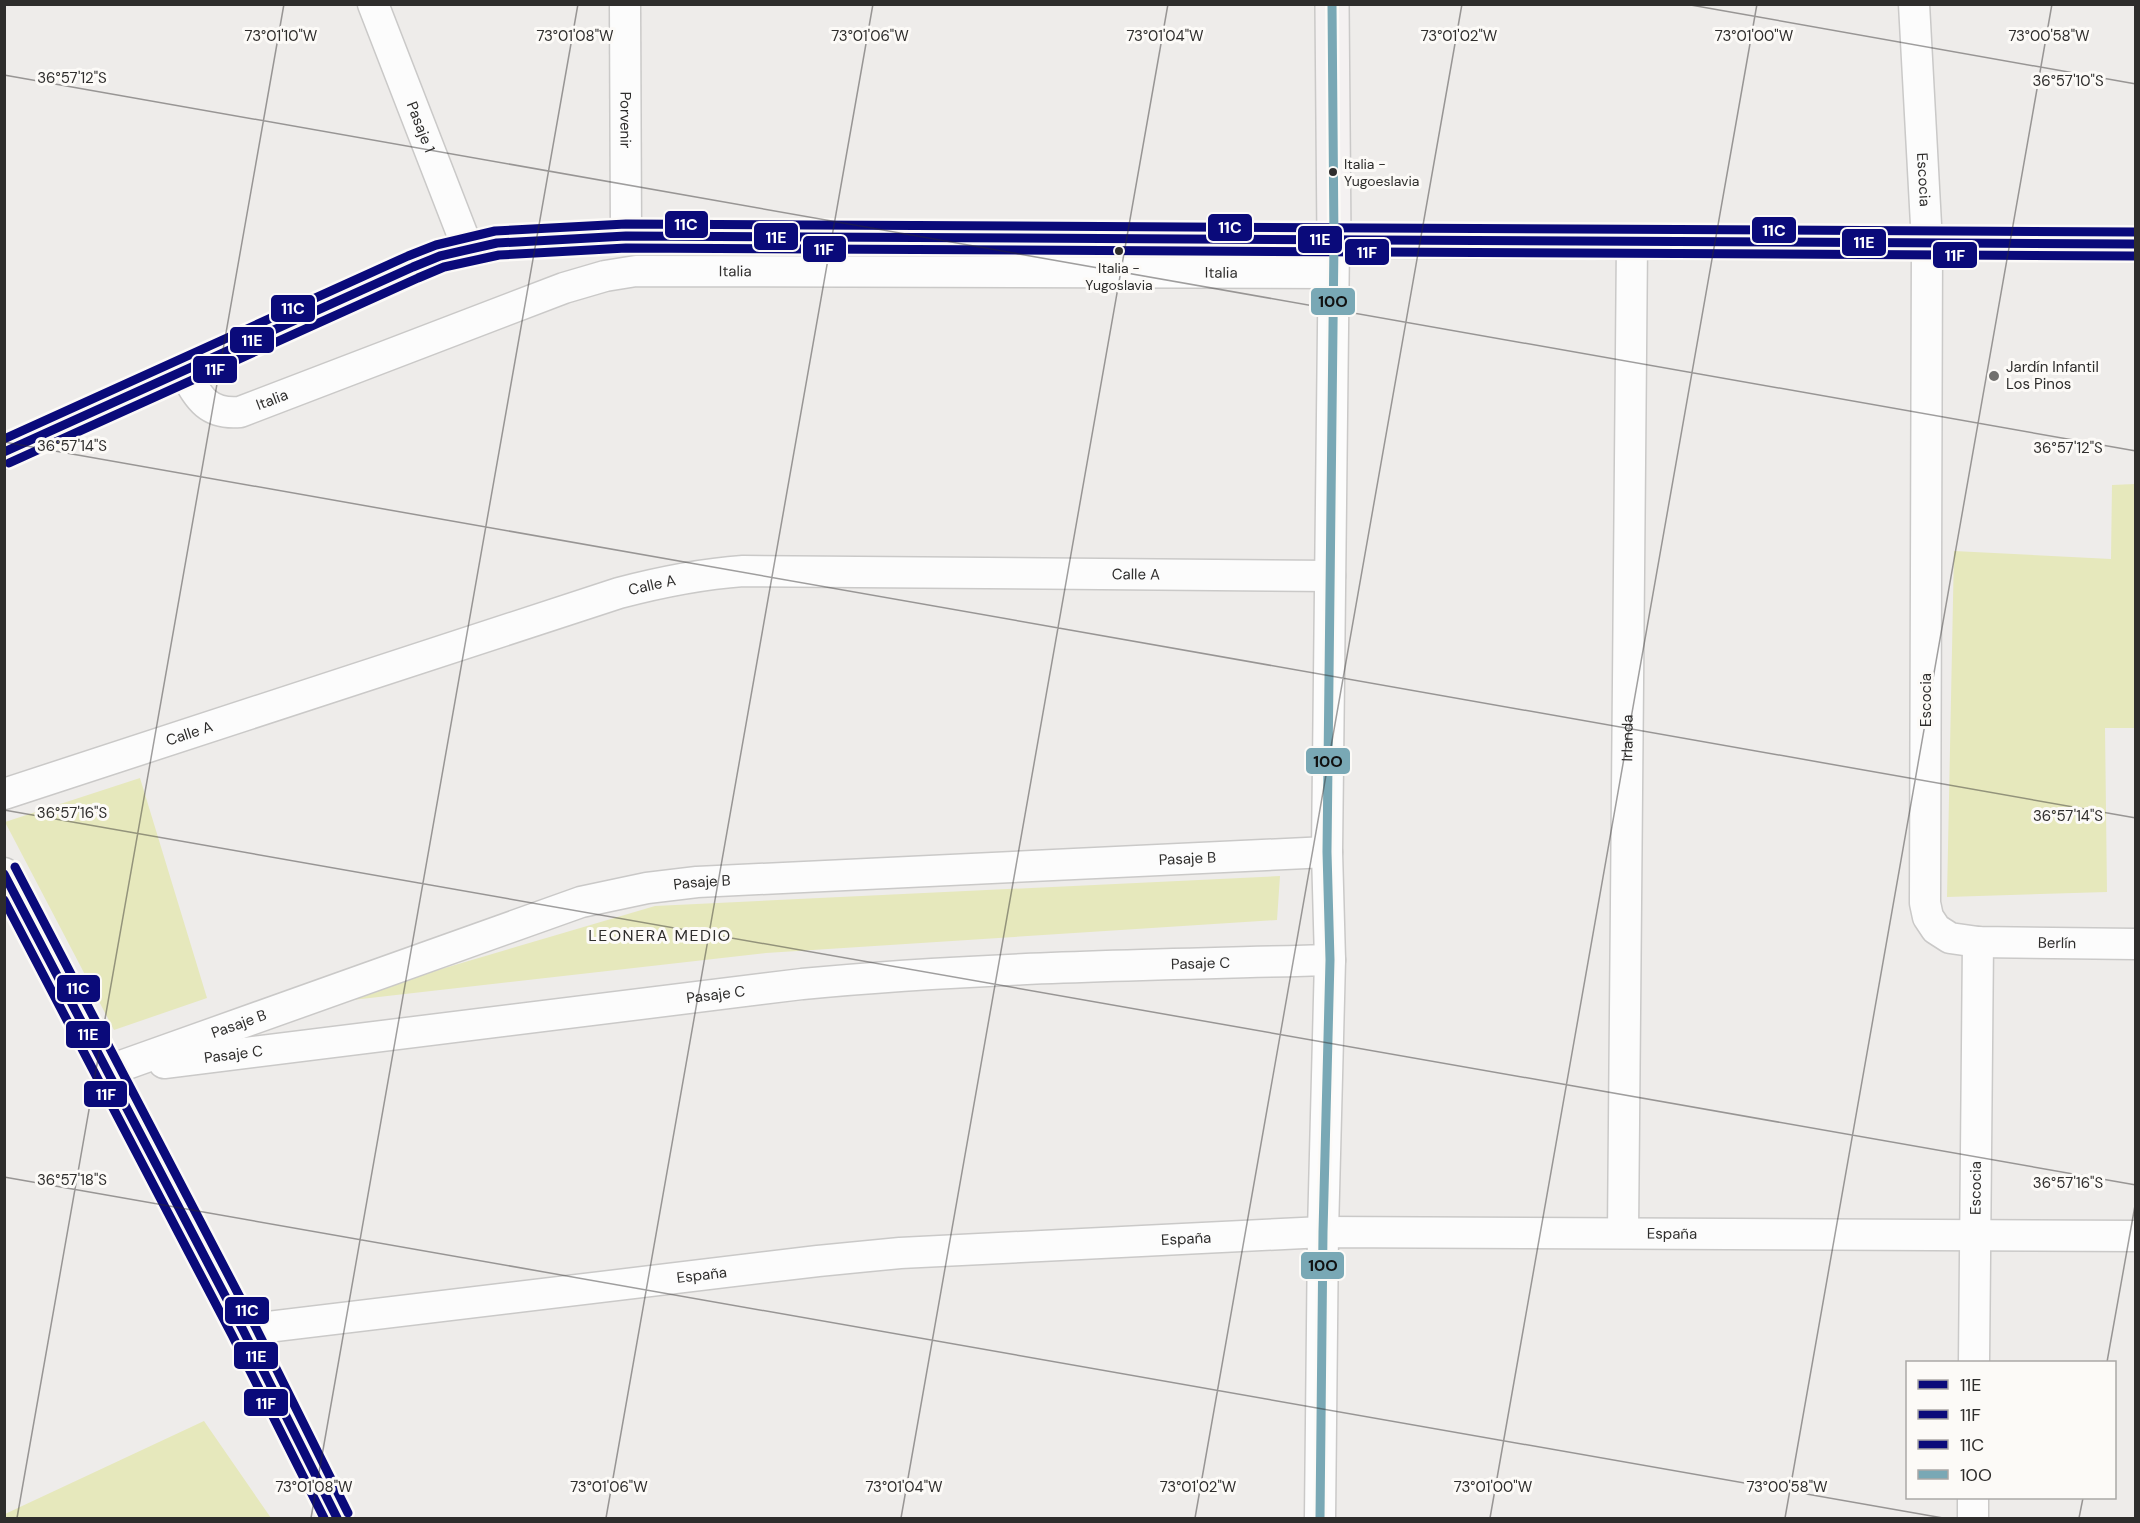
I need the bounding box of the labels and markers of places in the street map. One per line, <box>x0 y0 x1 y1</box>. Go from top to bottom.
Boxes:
place label: Italia - Yugoeslavia <box>1344 155 1419 190</box>
marker: Italia - Yugoeslavia <box>1327 166 1339 178</box>
marker: Italia - Yugoslavia <box>1113 245 1125 257</box>
place label: Italia - Yugoslavia <box>1085 259 1153 294</box>
place label: Jardín Infantil Los Pinos <box>2006 357 2099 394</box>
marker: Jardín Infantil Los Pinos <box>1987 369 2001 383</box>

